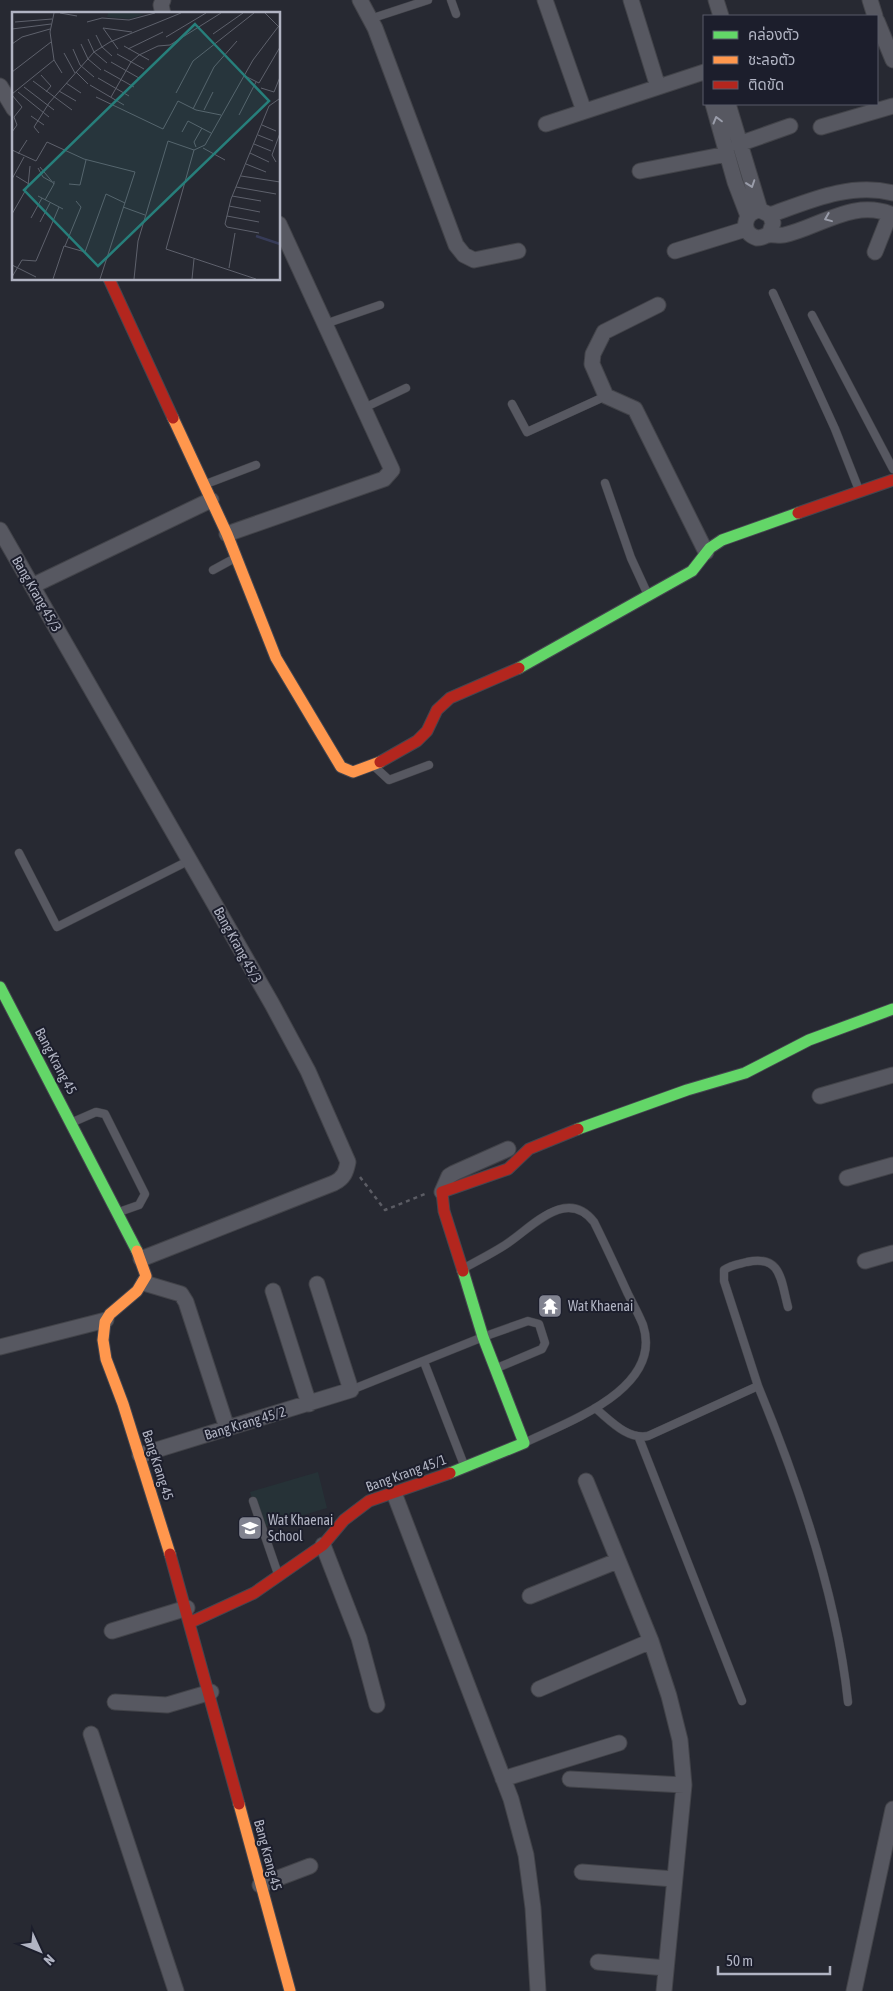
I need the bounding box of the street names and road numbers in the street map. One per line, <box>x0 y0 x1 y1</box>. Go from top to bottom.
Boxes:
street label: Bang Krang 45/3 <box>9 553 65 635</box>
street label: Bang Krang 45/3 <box>211 904 265 986</box>
street label: Bang Krang 45 <box>32 1025 80 1097</box>
street label: Bang Krang 45/2 <box>202 1403 288 1443</box>
street label: Bang Krang 45 <box>139 1428 177 1502</box>
street label: Bang Krang 45/1 <box>364 1451 448 1495</box>
street label: Bang Krang 45 <box>251 1818 285 1892</box>

